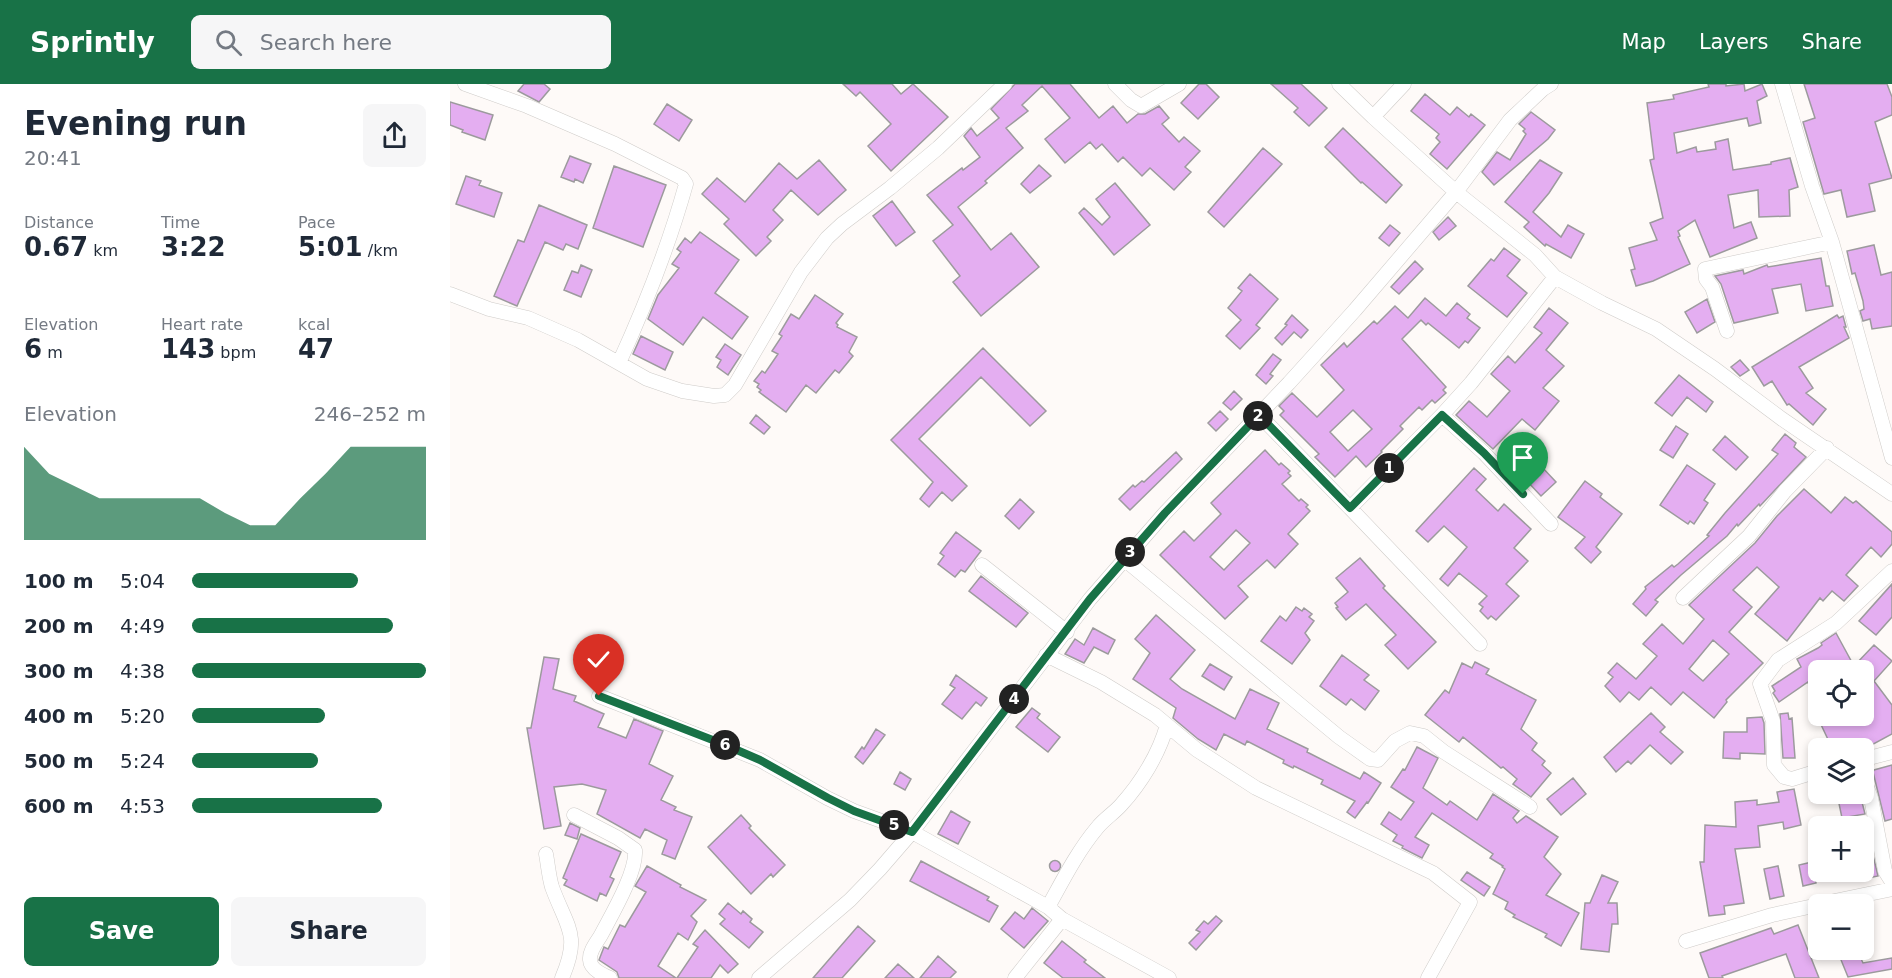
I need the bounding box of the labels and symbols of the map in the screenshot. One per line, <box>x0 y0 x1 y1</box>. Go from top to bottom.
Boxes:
pin: 2 <box>1243 401 1273 431</box>
pin <box>1497 432 1548 494</box>
pin: 1 <box>1374 453 1404 483</box>
pin: 3 <box>1115 537 1145 567</box>
pin <box>573 634 624 696</box>
pin: 4 <box>999 684 1029 714</box>
pin: 6 <box>710 730 740 760</box>
pin: 5 <box>879 810 909 840</box>

